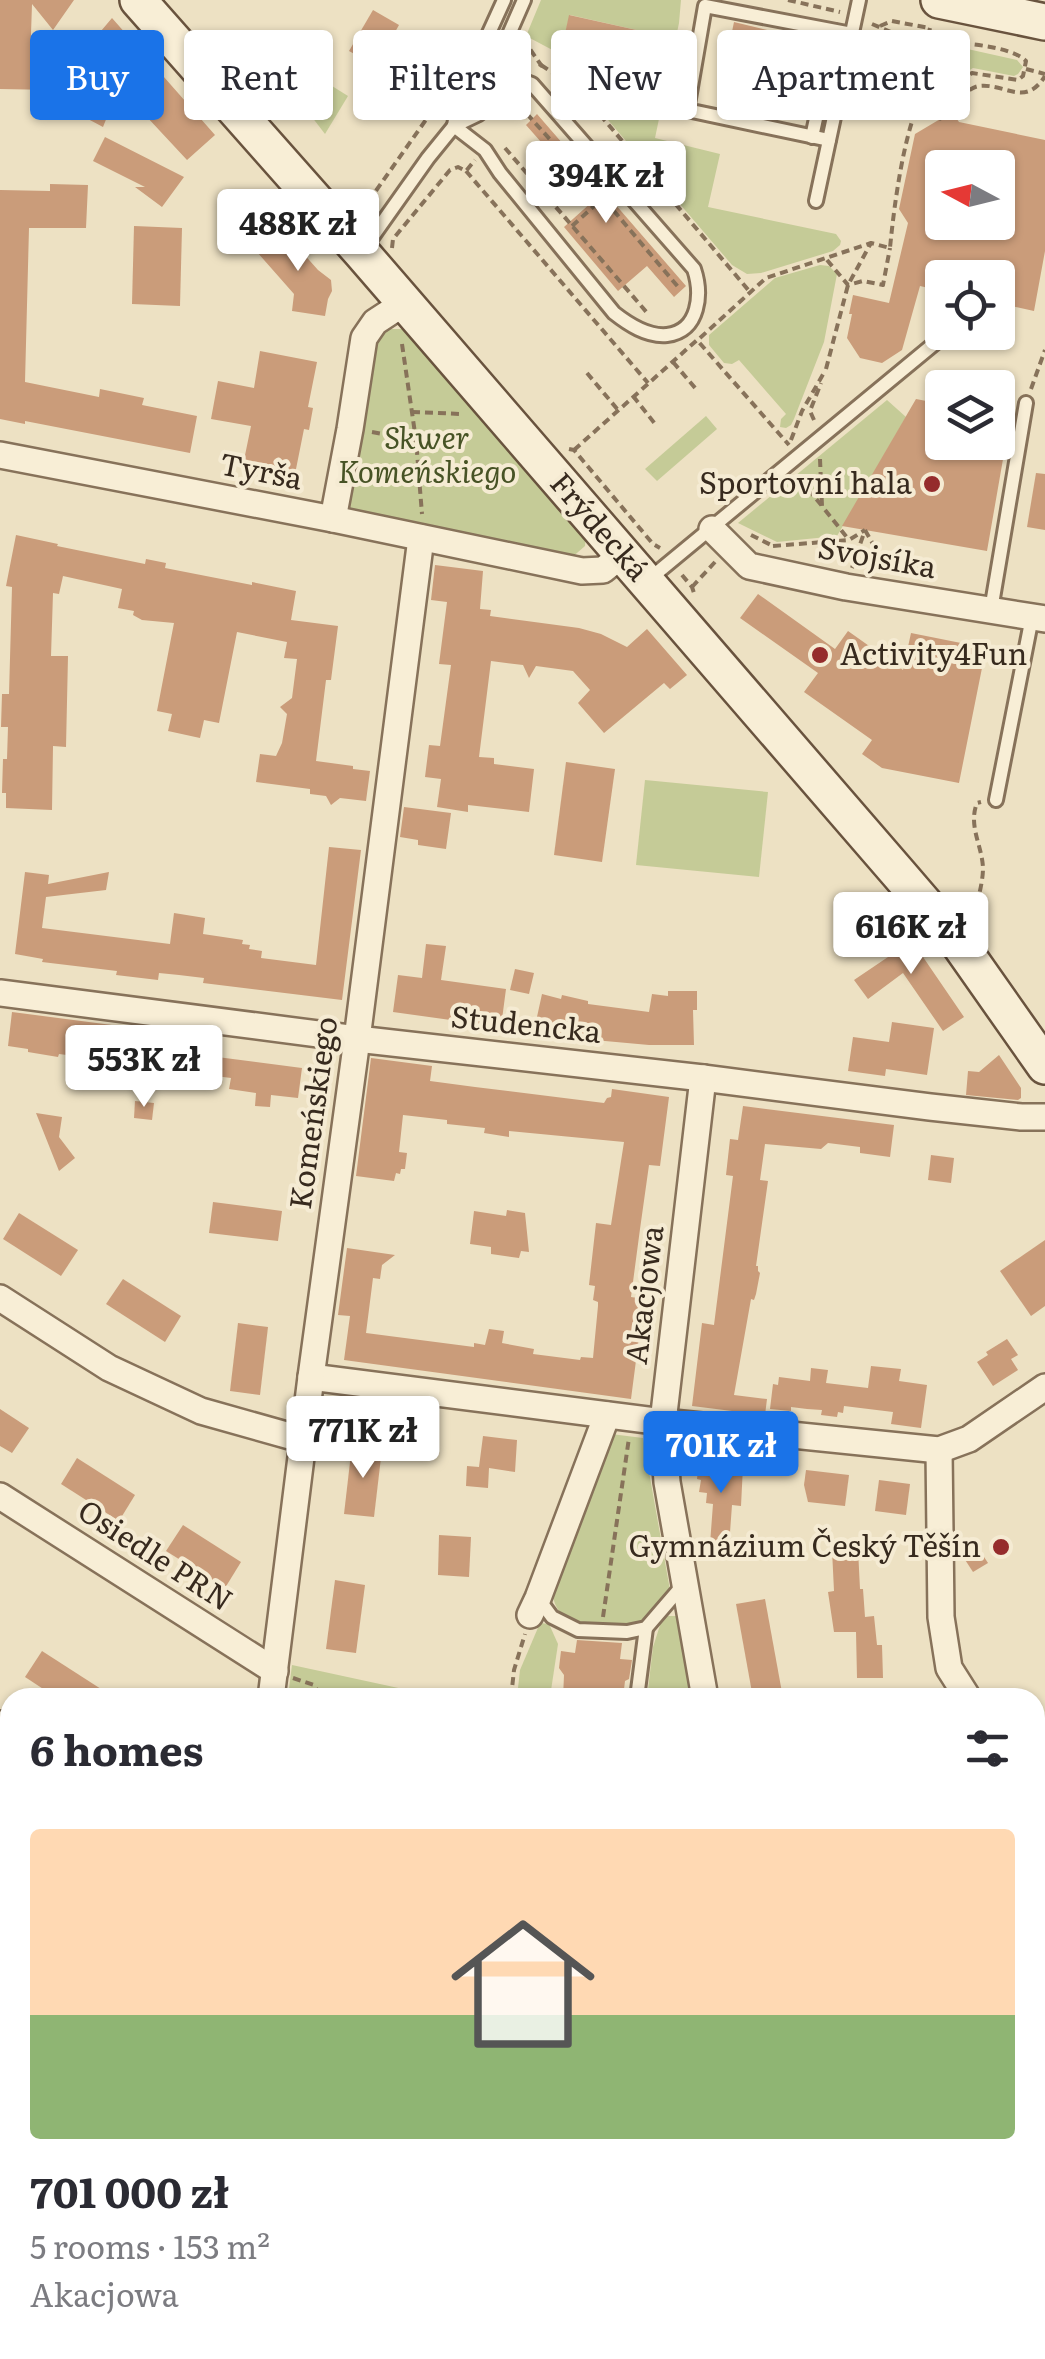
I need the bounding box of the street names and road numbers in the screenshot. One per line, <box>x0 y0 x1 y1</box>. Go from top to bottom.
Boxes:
street label: Tyrša <box>217 440 307 499</box>
street label: Frýdecká <box>542 461 662 590</box>
street label: Svojsíka <box>815 523 941 587</box>
street label: Studencka <box>449 992 604 1052</box>
street label: Komeńskiego <box>276 1013 346 1212</box>
street label: Akacjowa <box>612 1222 672 1367</box>
street label: Osiedle PRN <box>71 1487 243 1620</box>

